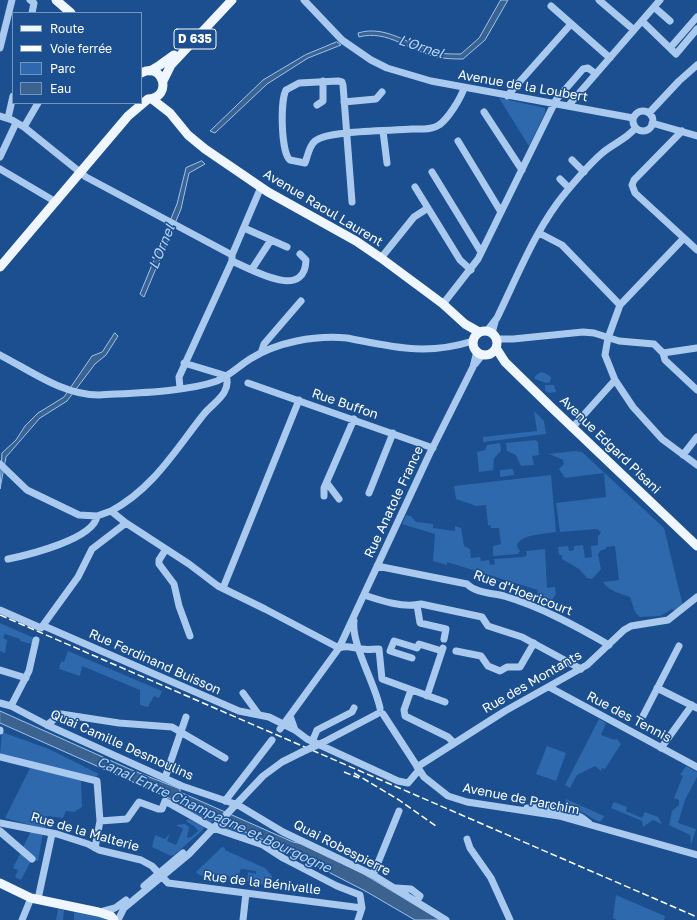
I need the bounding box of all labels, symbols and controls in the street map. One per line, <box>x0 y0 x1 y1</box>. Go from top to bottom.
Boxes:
legend <box>12 12 142 104</box>
text: Route <box>50 21 84 36</box>
road number: D 635 <box>174 29 216 49</box>
water label: L'Ornel <box>396 32 446 62</box>
text: Voie ferrée <box>50 41 112 56</box>
text: Parc <box>50 61 76 76</box>
street label: Avenue de la Loubert <box>457 67 589 105</box>
text: Eau <box>50 81 71 96</box>
street label: Avenue Raoul Laurent <box>260 166 386 250</box>
water label: L'Ornel <box>145 222 179 272</box>
street label: Rue Buffon <box>310 385 380 423</box>
street label: Avenue Edgard Pisani <box>556 393 664 497</box>
street label: Rue Anatole France <box>361 444 427 560</box>
street label: Rue d'Hoericourt <box>471 567 575 619</box>
street label: Rue Ferdinand Buisson <box>87 626 223 698</box>
street label: Rue des Montants <box>479 647 585 717</box>
street label: Rue des Tennis <box>584 688 674 746</box>
street label: Quai Camille Desmoulins <box>48 706 196 784</box>
water label: Canal Entre Champagne et Bourgogne <box>94 753 334 877</box>
street label: Avenue de Parchim <box>461 780 581 818</box>
street label: Rue de la Malterie <box>29 809 141 855</box>
street label: Quai Robespierre <box>291 817 393 879</box>
street label: Rue de la Bénivalle <box>202 868 322 898</box>

